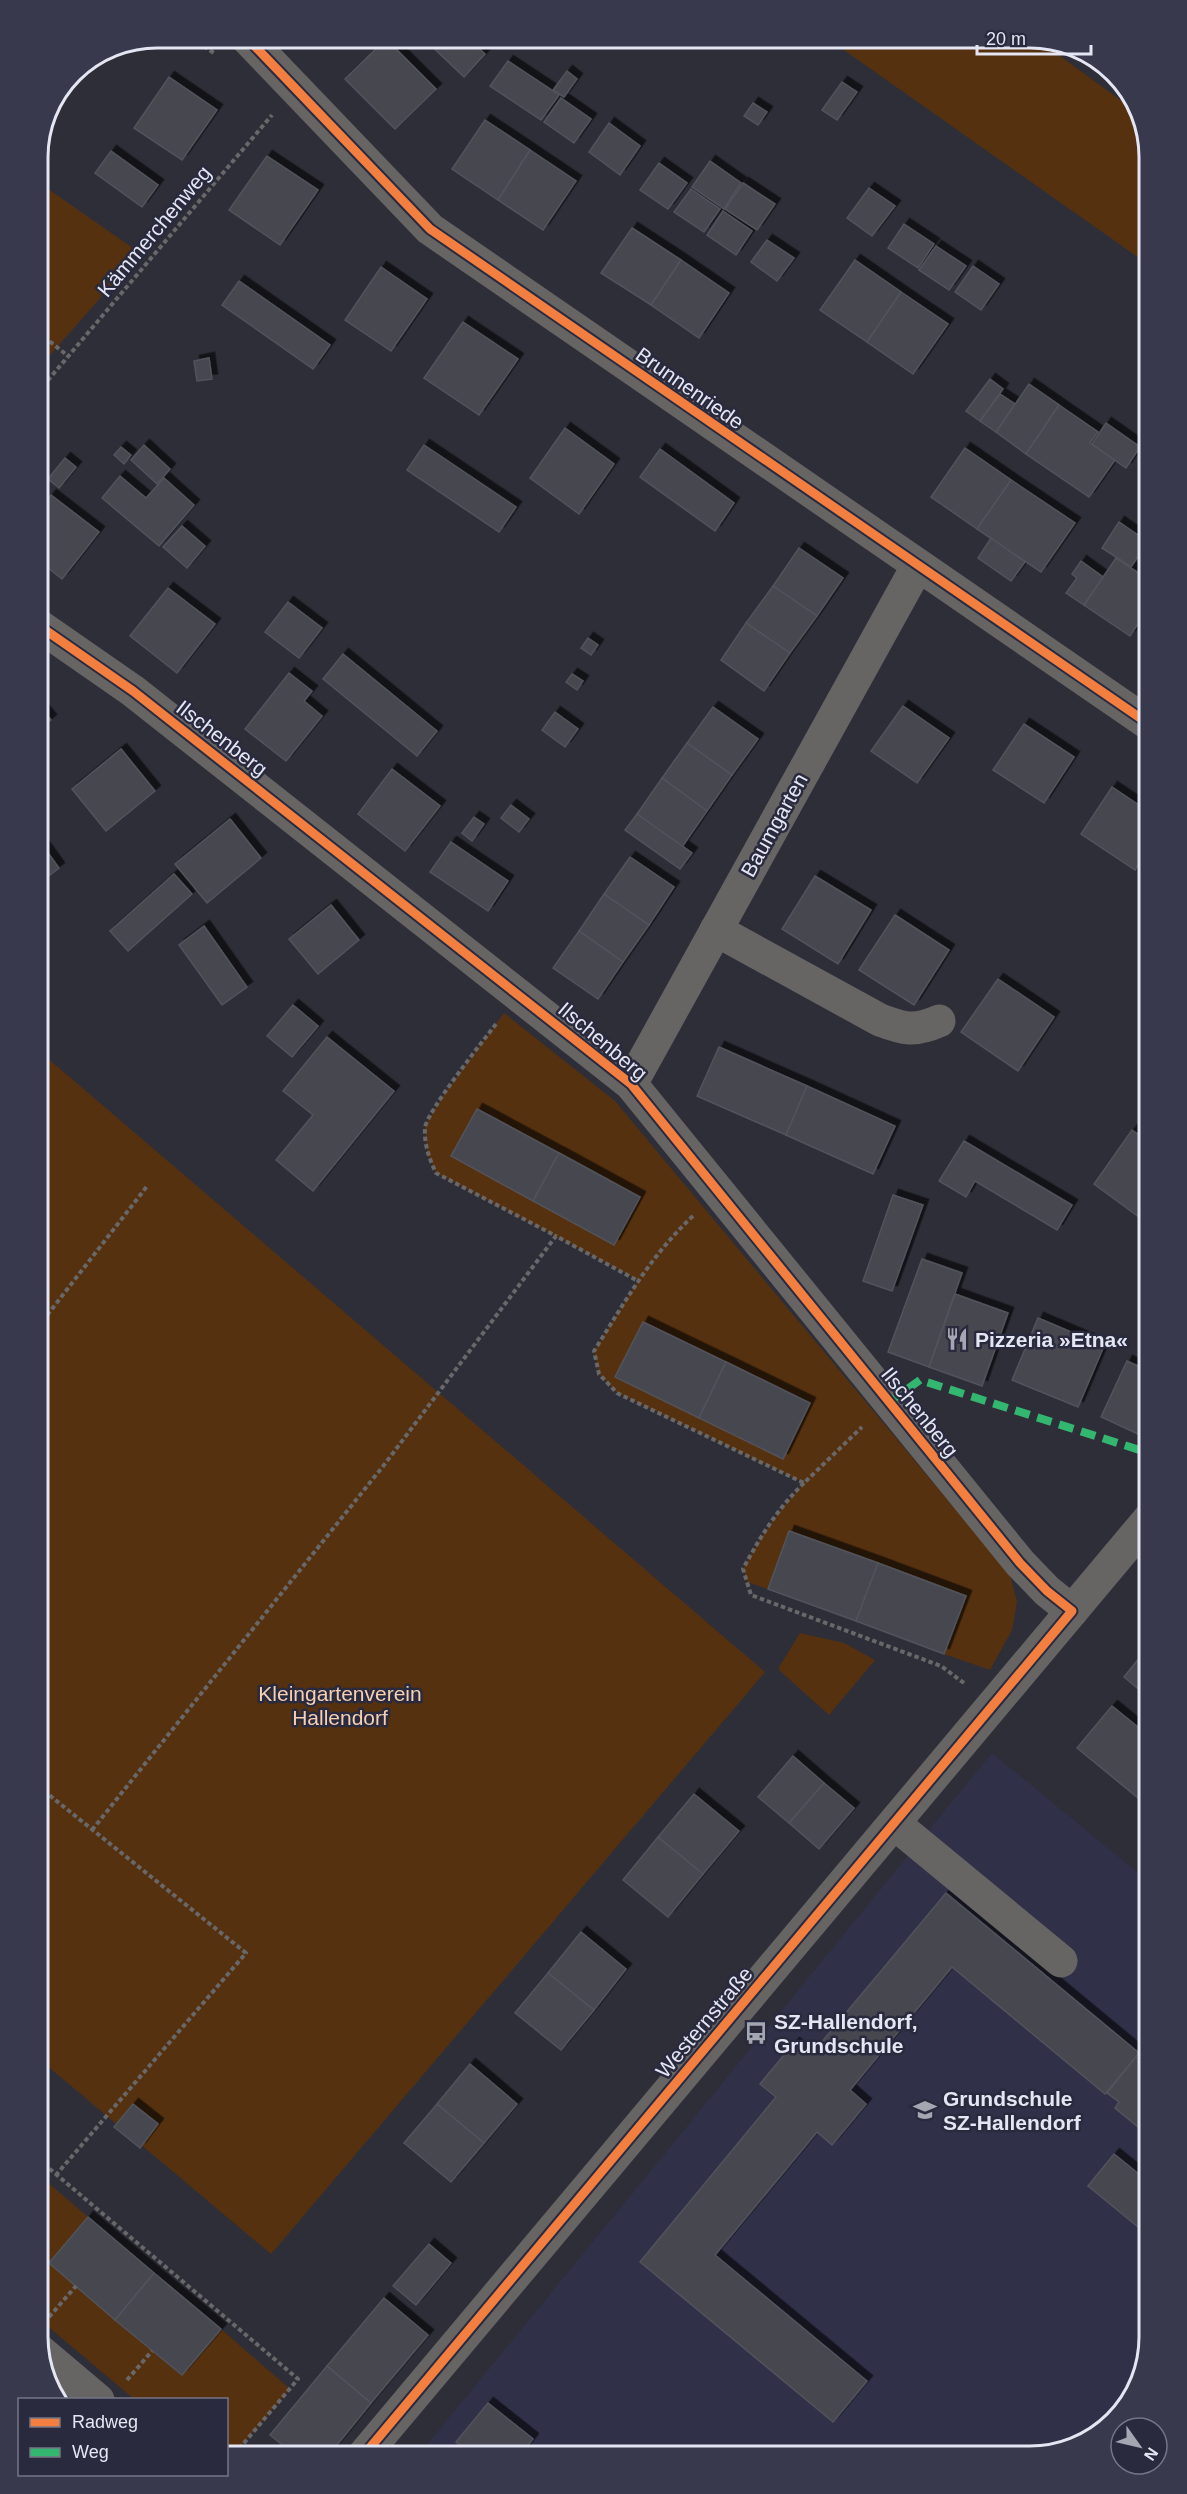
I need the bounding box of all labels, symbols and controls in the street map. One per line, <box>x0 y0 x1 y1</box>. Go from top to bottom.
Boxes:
scale bar <box>977 18 1091 56</box>
text: 20 m <box>986 29 1026 49</box>
street label: Kämmerchenweg <box>93 161 215 301</box>
street label: Brunnenriede <box>632 342 748 434</box>
street label: Ilschenberg <box>172 696 272 780</box>
street label: Baumgarten <box>736 769 812 881</box>
street label: Ilschenberg <box>554 997 652 1085</box>
restaurant icon: Pizzeria »Etna« <box>944 1326 970 1352</box>
place label: Pizzeria »Etna« <box>975 1328 1128 1351</box>
street label: Ilschenberg <box>877 1363 963 1461</box>
park label: Kleingartenverein Hallendorf <box>258 1682 422 1729</box>
street label: Westernstraße <box>651 1962 757 2082</box>
place label: SZ-Hallendorf, Grundschule <box>774 2010 918 2057</box>
bus stop icon: SZ-Hallendorf, Grundschule <box>743 2020 769 2046</box>
place label: Grundschule SZ-Hallendorf <box>943 2087 1082 2134</box>
school or university icon: Grundschule SZ-Hallendorf <box>912 2097 938 2123</box>
legend <box>18 2398 228 2476</box>
text: Radweg <box>72 2412 138 2432</box>
north arrow <box>1109 2416 1169 2476</box>
text: Weg <box>72 2442 109 2462</box>
text: N <box>1141 2445 1161 2464</box>

